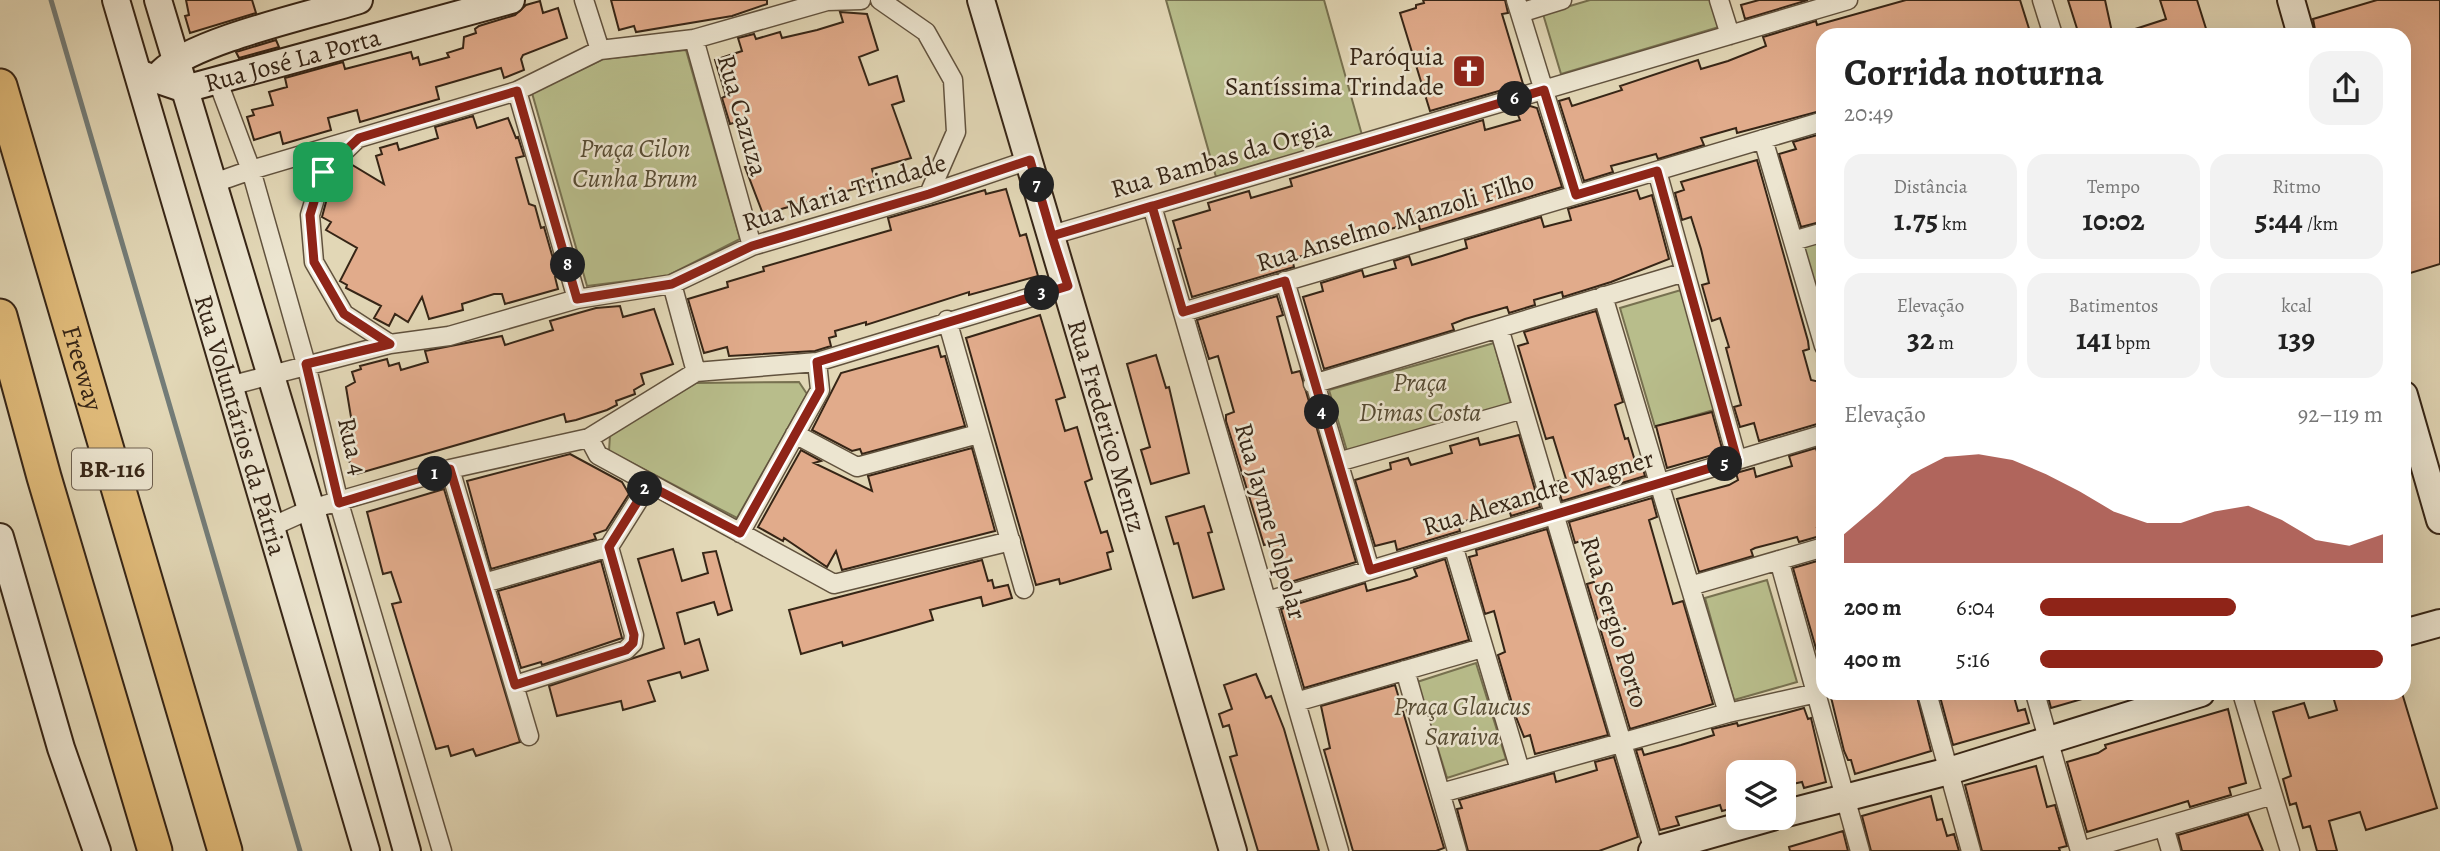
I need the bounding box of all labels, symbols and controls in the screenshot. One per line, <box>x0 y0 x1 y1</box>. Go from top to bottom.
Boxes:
street label: Rua José La Porta <box>200 19 385 101</box>
place label: Paróquia Santíssima Trindade <box>1225 39 1444 104</box>
text: Corrida noturna <box>1844 46 2104 98</box>
street label: Rua Cazuza <box>708 50 777 180</box>
button: share <box>2309 51 2383 125</box>
church icon: Paróquia Santíssima Trindade <box>1450 52 1488 90</box>
pin: 6 <box>1498 82 1532 116</box>
text: 6 <box>1510 85 1519 111</box>
text: 20:49 <box>1844 98 1894 129</box>
street label: Rua Bambas da Orgia <box>1107 110 1336 207</box>
park label: Praça Cilon Cunha Brum <box>572 131 698 196</box>
pin <box>293 142 353 202</box>
street label: Rua Maria Trindade <box>738 145 950 240</box>
icon: arrive <box>304 153 342 191</box>
street label: Rua Anselmo Manzoli Filho <box>1252 163 1538 280</box>
pin: 7 <box>1020 168 1054 202</box>
text: 7 <box>1032 171 1041 197</box>
text: Distância <box>1893 174 1968 200</box>
text: Tempo <box>2087 174 2140 200</box>
text: Ritmo <box>2272 174 2321 200</box>
text: 1.75 <box>1894 200 1938 240</box>
text: 10:02 <box>2082 200 2145 240</box>
text: 5:44 <box>2255 200 2303 240</box>
text: km <box>1938 211 1967 237</box>
text: /km <box>2303 211 2338 237</box>
pin: 8 <box>550 247 586 282</box>
text: 8 <box>563 251 572 277</box>
pin: 3 <box>1024 276 1060 310</box>
text: 3 <box>1037 279 1046 305</box>
street label: Rua Voluntários da Pátria <box>186 291 295 560</box>
text: Elevação <box>1897 293 1964 319</box>
text: Batimentos <box>2069 293 2158 319</box>
text: kcal <box>2281 293 2312 319</box>
street label: Rua Frederico Mentz <box>1059 315 1155 536</box>
text: 32 <box>1907 319 1934 359</box>
text: 141 <box>2076 319 2112 359</box>
text: 139 <box>2278 319 2315 359</box>
street label: Freeway <box>53 322 112 415</box>
text: m <box>1934 330 1954 356</box>
text: bpm <box>2112 330 2151 356</box>
park label: Praça Dimas Costa <box>1359 365 1481 430</box>
pin: 4 <box>1304 394 1340 430</box>
text: 4 <box>1317 398 1326 424</box>
text: Elevação <box>1844 399 1926 430</box>
text: 92–119 m <box>2298 399 2383 430</box>
street label: Rua 4 <box>329 414 376 479</box>
street label: Rua Jayme Tolpolar <box>1226 419 1315 623</box>
street label: Rua Alexandre Wagner <box>1418 441 1658 544</box>
pin: 5 <box>1708 447 1742 482</box>
road number: BR-116 <box>72 448 152 490</box>
text: 5 <box>1720 450 1729 476</box>
pin: 1 <box>418 456 452 491</box>
text: 1 <box>431 460 438 486</box>
pin: 2 <box>628 472 662 506</box>
text: 2 <box>640 475 649 501</box>
street label: Rua Sergio Porto <box>1572 532 1657 712</box>
text: 200 m <box>1844 592 1902 623</box>
text: 6:04 <box>1956 592 1995 623</box>
text: 400 m <box>1844 644 1901 675</box>
text: 5:16 <box>1956 644 1990 675</box>
park label: Praça Glaucus Saraiva <box>1393 689 1531 754</box>
map controls <box>1726 760 1796 830</box>
button: layers <box>1726 760 1796 830</box>

